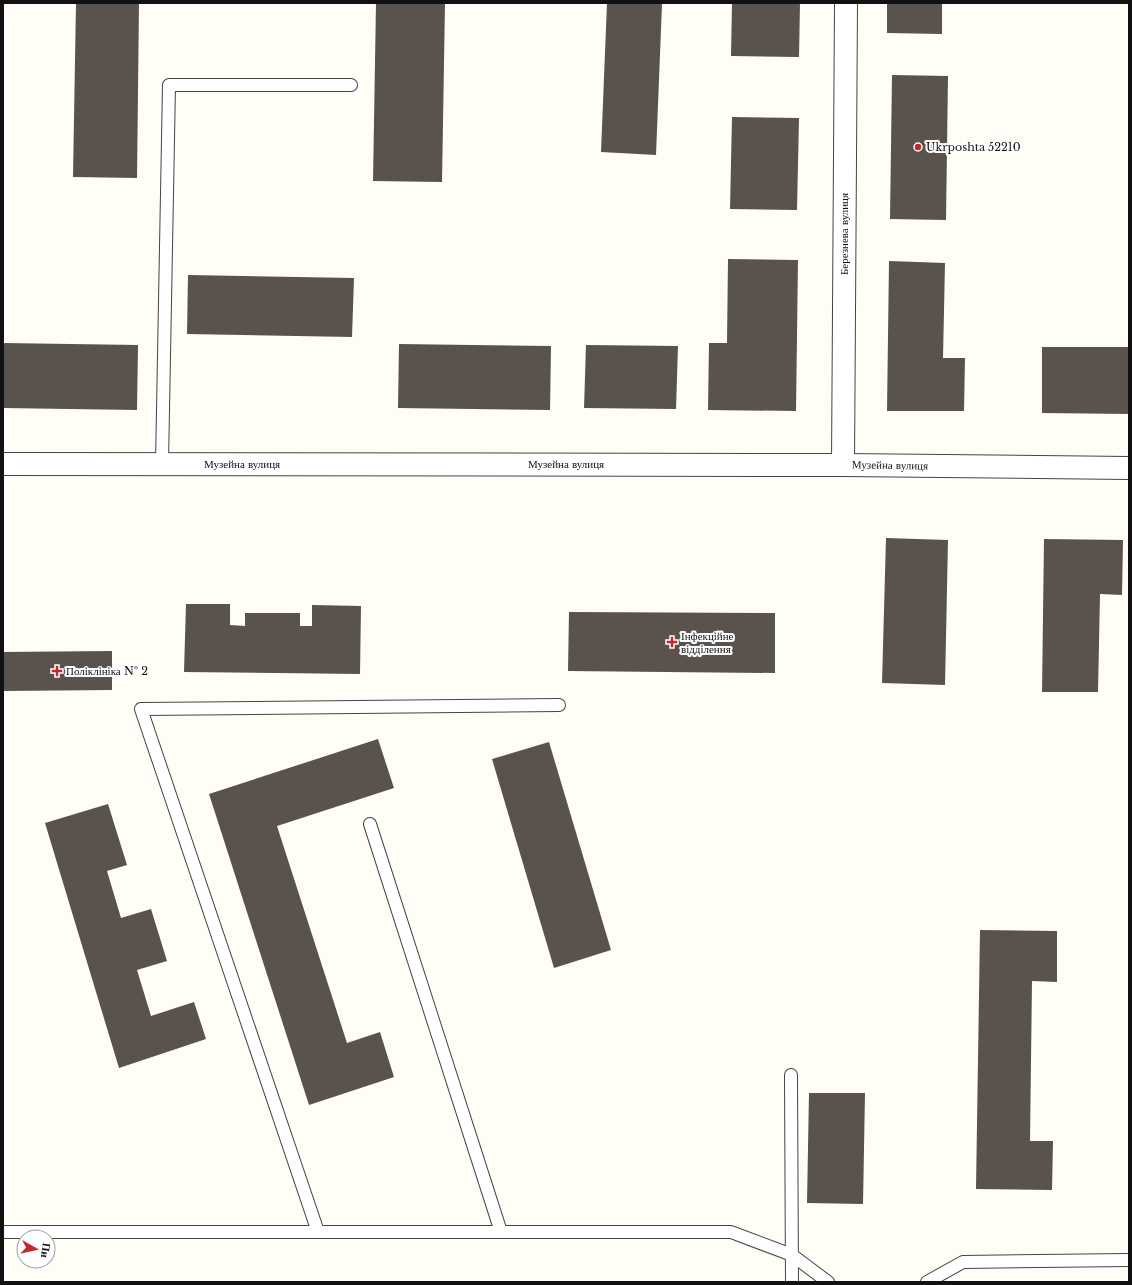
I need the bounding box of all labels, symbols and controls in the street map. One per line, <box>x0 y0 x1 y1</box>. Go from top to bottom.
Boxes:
place label: Ukrposhta 52210 <box>926 140 1021 154</box>
marker: Ukrposhta 52210 <box>913 142 923 152</box>
street label: Березнева вулиця <box>837 193 851 275</box>
street label: Музейна вулиця <box>204 457 280 471</box>
street label: Музейна вулиця <box>528 457 604 471</box>
street label: Музейна вулиця <box>852 457 928 473</box>
place label: Інфекційне відділення <box>681 629 734 656</box>
marker: Інфекційне відділення <box>666 636 678 648</box>
place label: Поліклініка № 2 <box>66 664 148 678</box>
marker: Поліклініка № 2 <box>51 665 63 677</box>
north arrow <box>16 1229 56 1269</box>
text: Пн <box>38 1242 54 1259</box>

